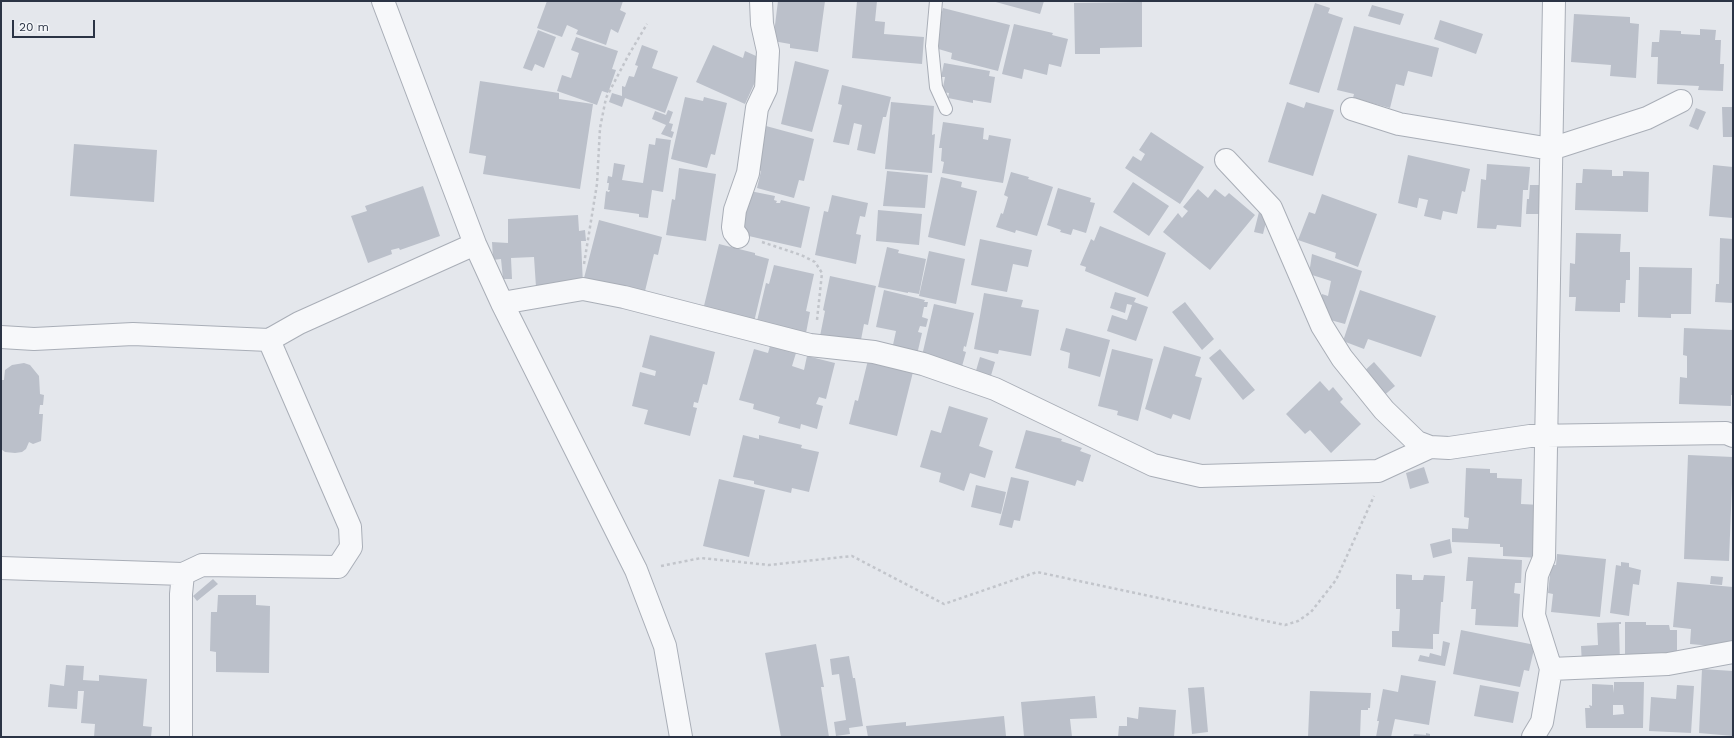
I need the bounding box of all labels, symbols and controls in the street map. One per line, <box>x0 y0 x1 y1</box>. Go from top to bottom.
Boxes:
scale bar <box>14 12 97 38</box>
text: 20 m <box>19 20 49 34</box>

